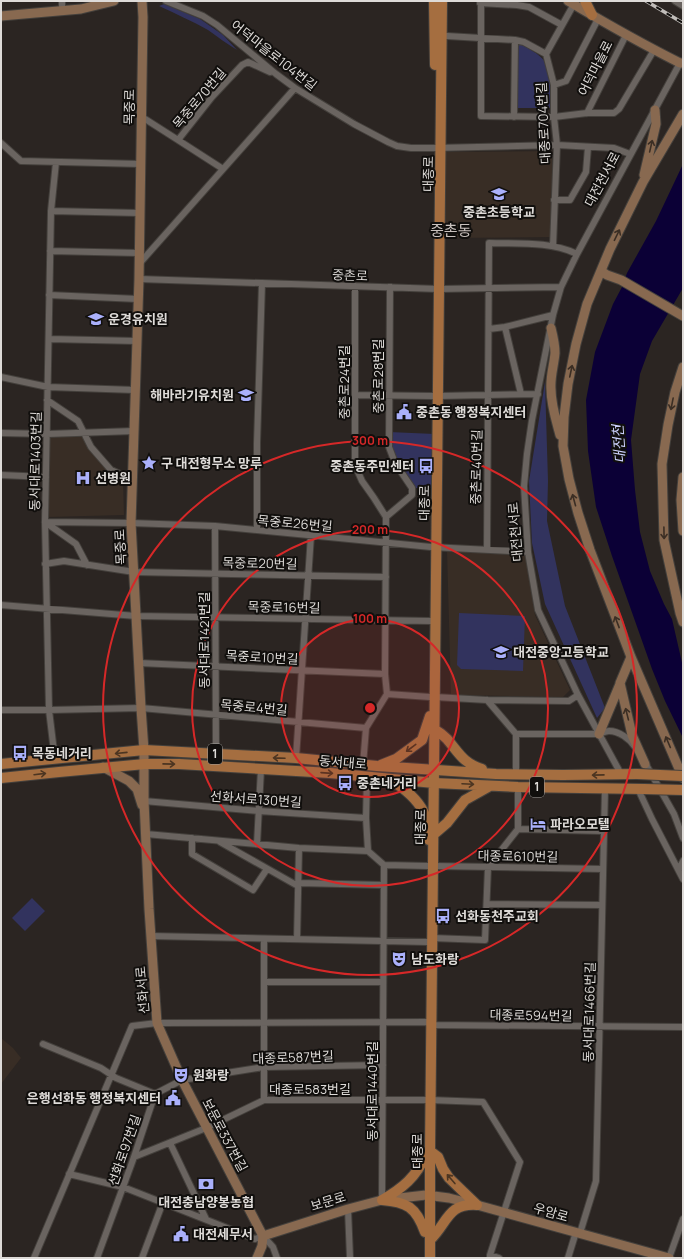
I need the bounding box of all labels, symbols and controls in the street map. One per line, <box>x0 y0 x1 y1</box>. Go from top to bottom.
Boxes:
street label: 어덕마을로104번길 <box>227 16 321 94</box>
street label: 어덕마을로 <box>573 37 617 99</box>
street label: 목중로70번길 <box>168 64 230 132</box>
street label: 대종로704번길 <box>532 82 554 164</box>
street label: 목중로 <box>120 89 138 125</box>
one-way arrow <box>647 140 655 153</box>
street label: 대전천서로 <box>580 148 624 210</box>
street label: 대종로 <box>419 156 437 192</box>
school or university icon: 중촌초등학교 <box>490 185 508 203</box>
place label: 중촌초등학교 <box>463 203 535 221</box>
district label: 중촌동 <box>430 220 472 241</box>
one-way arrow <box>614 230 621 242</box>
street label: 중촌로 <box>332 265 368 285</box>
school or university icon: 운경유치원 <box>87 310 105 328</box>
place label: 운경유치원 <box>108 310 168 328</box>
street label: 중촌로28번길 <box>369 339 387 413</box>
street label: 중촌로24번길 <box>335 345 353 419</box>
one-way arrow <box>567 365 575 378</box>
place label: 해바라기유치원 <box>150 386 234 404</box>
school or university icon: 해바라기유치원 <box>237 386 255 404</box>
one-way arrow <box>668 397 676 410</box>
public building icon: 중촌동 행정복지센터 <box>395 403 413 421</box>
place label: 중촌동 행정복지센터 <box>416 403 526 421</box>
street label: 동서대로1403번길 <box>25 411 45 511</box>
water label: 대전천 <box>608 423 629 464</box>
street label: 중촌로40번길 <box>466 429 486 505</box>
text: 300 m <box>352 432 388 449</box>
place icon: 구 대전형무소 망루 <box>140 454 158 472</box>
place label: 구 대전형무소 망루 <box>161 454 262 472</box>
place label: 중촌동주민센터 <box>330 457 414 475</box>
bus stop icon: 중촌동주민센터 <box>417 457 435 475</box>
hospital icon: 선병원 <box>74 469 92 487</box>
place label: 선병원 <box>95 469 131 487</box>
street label: 대종로 <box>415 485 433 521</box>
one-way arrow <box>570 493 578 506</box>
street label: 대전천서로 <box>503 501 527 563</box>
street label: 목중로26번길 <box>257 511 333 535</box>
text: 200 m <box>352 521 388 538</box>
one-way arrow <box>660 526 668 539</box>
street label: 목중로 <box>110 529 130 565</box>
street label: 목중로20번길 <box>222 553 298 573</box>
street label: 동서대로1421번길 <box>195 592 213 688</box>
street label: 목중로16번길 <box>247 597 321 617</box>
text: 100 m <box>353 610 387 627</box>
one-way arrow <box>613 617 621 629</box>
school or university icon: 대전중앙고등학교 <box>492 643 510 661</box>
place label: 대전중앙고등학교 <box>513 643 609 661</box>
street label: 목중로10번길 <box>225 646 299 668</box>
street label: 목중로4번길 <box>220 695 288 719</box>
centre of rings <box>363 701 377 715</box>
one-way arrow <box>623 708 630 721</box>
one-way arrow <box>663 737 671 749</box>
bus stop icon: 목동네거리 <box>11 744 29 762</box>
place label: 목동네거리 <box>32 744 92 762</box>
road number: 1 <box>208 744 222 764</box>
one-way arrow <box>406 744 417 753</box>
one-way arrow <box>115 749 128 756</box>
street label: 동서대로 <box>318 751 368 773</box>
one-way arrow <box>273 754 286 761</box>
one-way arrow <box>162 760 175 768</box>
one-way arrow <box>33 770 46 778</box>
one-way arrow <box>320 770 333 777</box>
one-way arrow <box>592 771 605 778</box>
bus stop icon: 중촌네거리 <box>336 774 354 792</box>
place label: 중촌네거리 <box>357 774 417 792</box>
road number: 1 <box>530 777 544 797</box>
one-way arrow <box>461 781 474 788</box>
street label: 선화서로130번길 <box>210 787 302 811</box>
street label: 대종로 <box>411 809 429 845</box>
hotel icon: 파라오모텔 <box>529 815 547 833</box>
place label: 파라오모텔 <box>550 815 610 833</box>
street label: 대종로610번길 <box>478 846 558 866</box>
bus stop icon: 선화동천주교회 <box>434 907 452 925</box>
place label: 선화동천주교회 <box>455 907 539 925</box>
theatre icon: 남도화랑 <box>390 950 408 968</box>
place label: 남도화랑 <box>411 950 459 968</box>
street label: 동서대로1466번길 <box>579 962 599 1062</box>
street label: 선화서로 <box>131 965 153 1015</box>
street label: 대종로594번길 <box>489 1005 573 1025</box>
street label: 동서대로1440번길 <box>363 1041 381 1141</box>
street label: 대종로587번길 <box>252 1047 334 1067</box>
theatre icon: 원화랑 <box>172 1066 190 1084</box>
place label: 원화랑 <box>193 1066 229 1084</box>
street label: 대종로583번길 <box>269 1080 351 1098</box>
place label: 은행선화동 행정복지센터 <box>27 1089 161 1107</box>
public building icon: 은행선화동 행정복지센터 <box>164 1089 182 1107</box>
street label: 보문로337번길 <box>198 1095 252 1175</box>
street label: 선화로97번길 <box>103 1112 145 1188</box>
street label: 대종로 <box>408 1133 426 1169</box>
one-way arrow <box>447 1174 456 1185</box>
bank icon: 대전충남양봉농협 <box>197 1175 215 1193</box>
street label: 보문로 <box>308 1187 348 1215</box>
place label: 대전충남양봉농협 <box>158 1193 254 1211</box>
street label: 우암로 <box>531 1198 571 1226</box>
public building icon: 대전세무서 <box>172 1225 190 1243</box>
place label: 대전세무서 <box>193 1225 253 1243</box>

